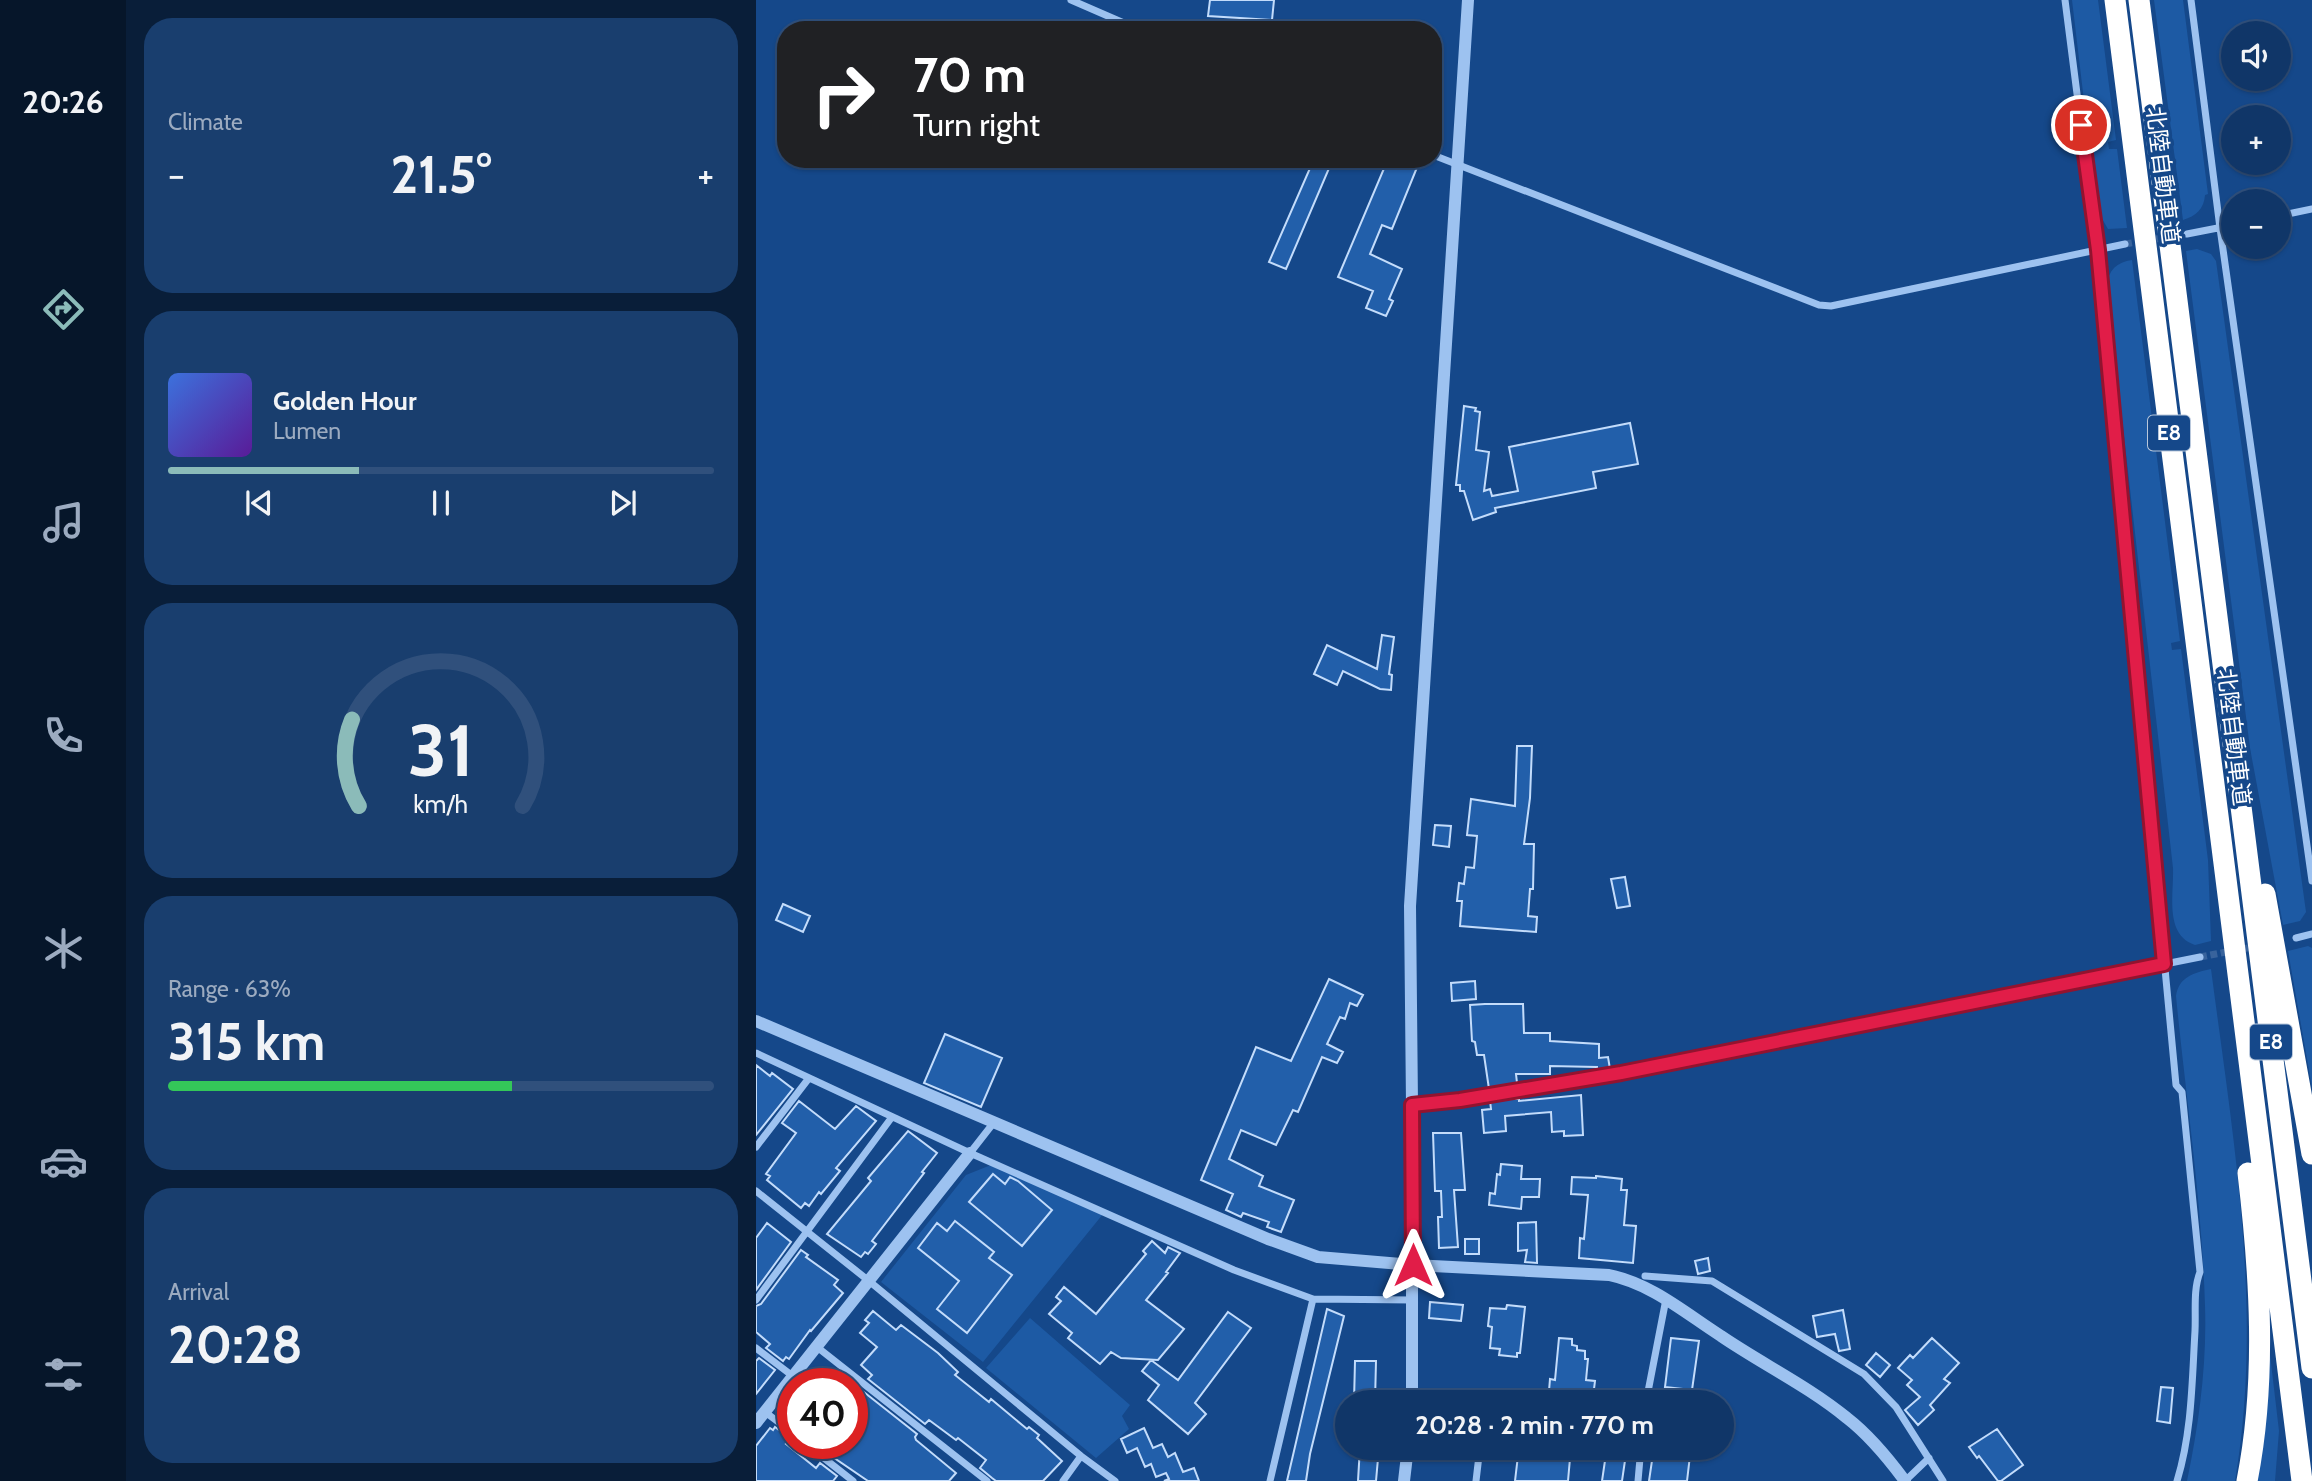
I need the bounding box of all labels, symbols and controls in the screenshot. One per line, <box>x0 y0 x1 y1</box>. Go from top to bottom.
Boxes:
map controls <box>2221 21 2291 259</box>
button: sound <box>2221 21 2291 91</box>
text: 70 m <box>913 45 1026 104</box>
icon: right <box>798 49 889 140</box>
text: 20:26 <box>22 82 104 121</box>
pin <box>2051 95 2111 155</box>
text: Turn right <box>913 105 1040 144</box>
street label: 北陸自動車道 <box>2141 105 2185 245</box>
button: + <box>2221 105 2291 175</box>
icon: arrive <box>2062 106 2100 144</box>
text: Climate <box>168 108 243 136</box>
text: 21.5° <box>390 143 492 206</box>
text: − <box>168 151 185 198</box>
text: + <box>697 151 714 198</box>
button: − <box>2221 189 2291 259</box>
icon: directions <box>39 285 88 334</box>
text: Golden Hour <box>273 385 416 417</box>
road number: E8 <box>2148 416 2190 450</box>
text: Lumen <box>273 417 341 445</box>
icon: previous <box>240 484 278 522</box>
icon: pause <box>422 484 460 522</box>
icon: next <box>604 484 642 522</box>
icon: music <box>39 498 88 547</box>
street label: 北陸自動車道 <box>2212 667 2256 807</box>
text: 31 <box>408 707 474 795</box>
icon: phone <box>39 711 88 760</box>
text: km/h <box>414 789 468 819</box>
icon: climate <box>39 924 88 973</box>
text: Range · 63% <box>168 975 291 1003</box>
text: 315 km <box>168 1010 325 1073</box>
road number: E8 <box>2250 1024 2292 1060</box>
icon: car <box>39 1137 88 1186</box>
position arrow <box>1376 1228 1450 1302</box>
text: Arrival <box>168 1278 229 1306</box>
text: 20:28 <box>168 1313 303 1376</box>
icon: filters <box>39 1350 88 1399</box>
speed limit sign: 40 <box>777 1368 868 1459</box>
text: 20:28 · 2 min · 770 m <box>1415 1409 1654 1441</box>

